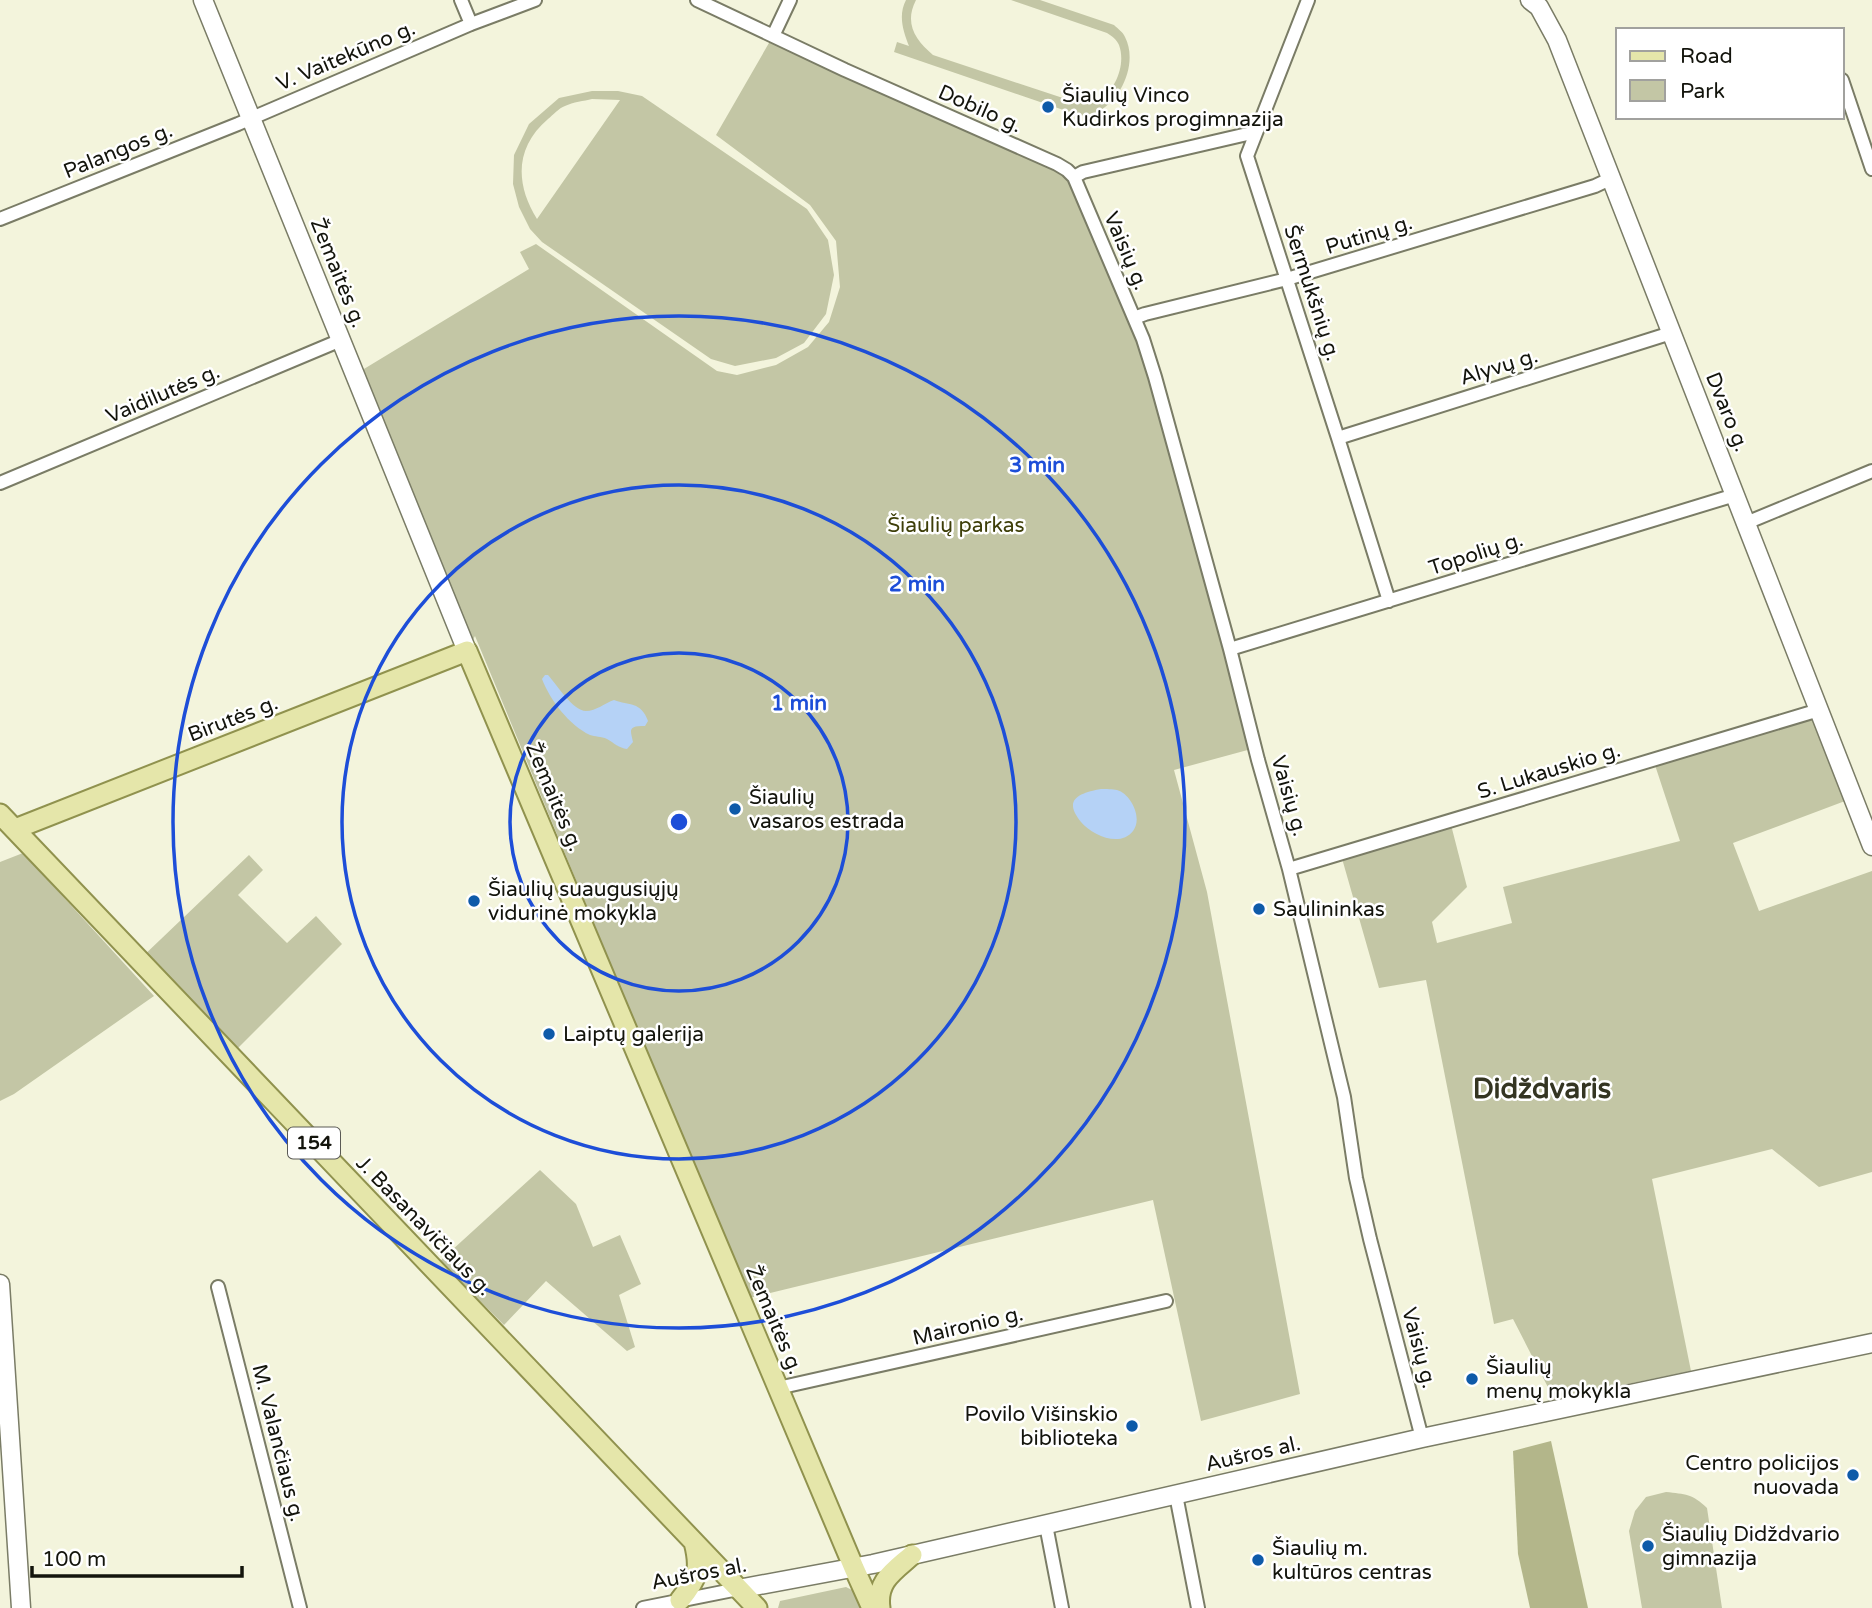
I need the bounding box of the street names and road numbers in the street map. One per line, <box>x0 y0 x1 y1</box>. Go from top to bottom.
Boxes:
street label: V. Vaitekūno g. <box>273 16 419 96</box>
street label: Dobilo g. <box>934 80 1026 138</box>
street label: Palangos g. <box>60 118 176 184</box>
street label: Vaisių g. <box>1098 208 1154 294</box>
street label: Putinų g. <box>1322 210 1416 260</box>
street label: Žemaitės g. <box>305 215 371 331</box>
street label: Šermukšnių g. <box>1278 222 1346 364</box>
street label: Alyvų g. <box>1457 343 1541 391</box>
street label: Vaidilutės g. <box>102 359 224 429</box>
street label: Dvaro g. <box>1700 369 1754 455</box>
street label: Topolių g. <box>1426 527 1526 581</box>
street label: Birutės g. <box>184 690 282 748</box>
street label: S. Lukauskio g. <box>1474 737 1624 805</box>
street label: Žemaitės g. <box>520 739 588 855</box>
street label: Vaisių g. <box>1266 753 1312 839</box>
road number: 154 <box>288 1128 340 1158</box>
street label: J. Basanavičiaus g. <box>351 1151 497 1301</box>
street label: Žemaitės g. <box>740 1262 808 1378</box>
street label: Maironio g. <box>910 1301 1026 1351</box>
street label: Vaisių g. <box>1396 1305 1442 1391</box>
street label: M. Valančiaus g. <box>246 1362 310 1524</box>
street label: Aušros al. <box>1203 1431 1303 1477</box>
street label: Aušros al. <box>649 1552 749 1596</box>

